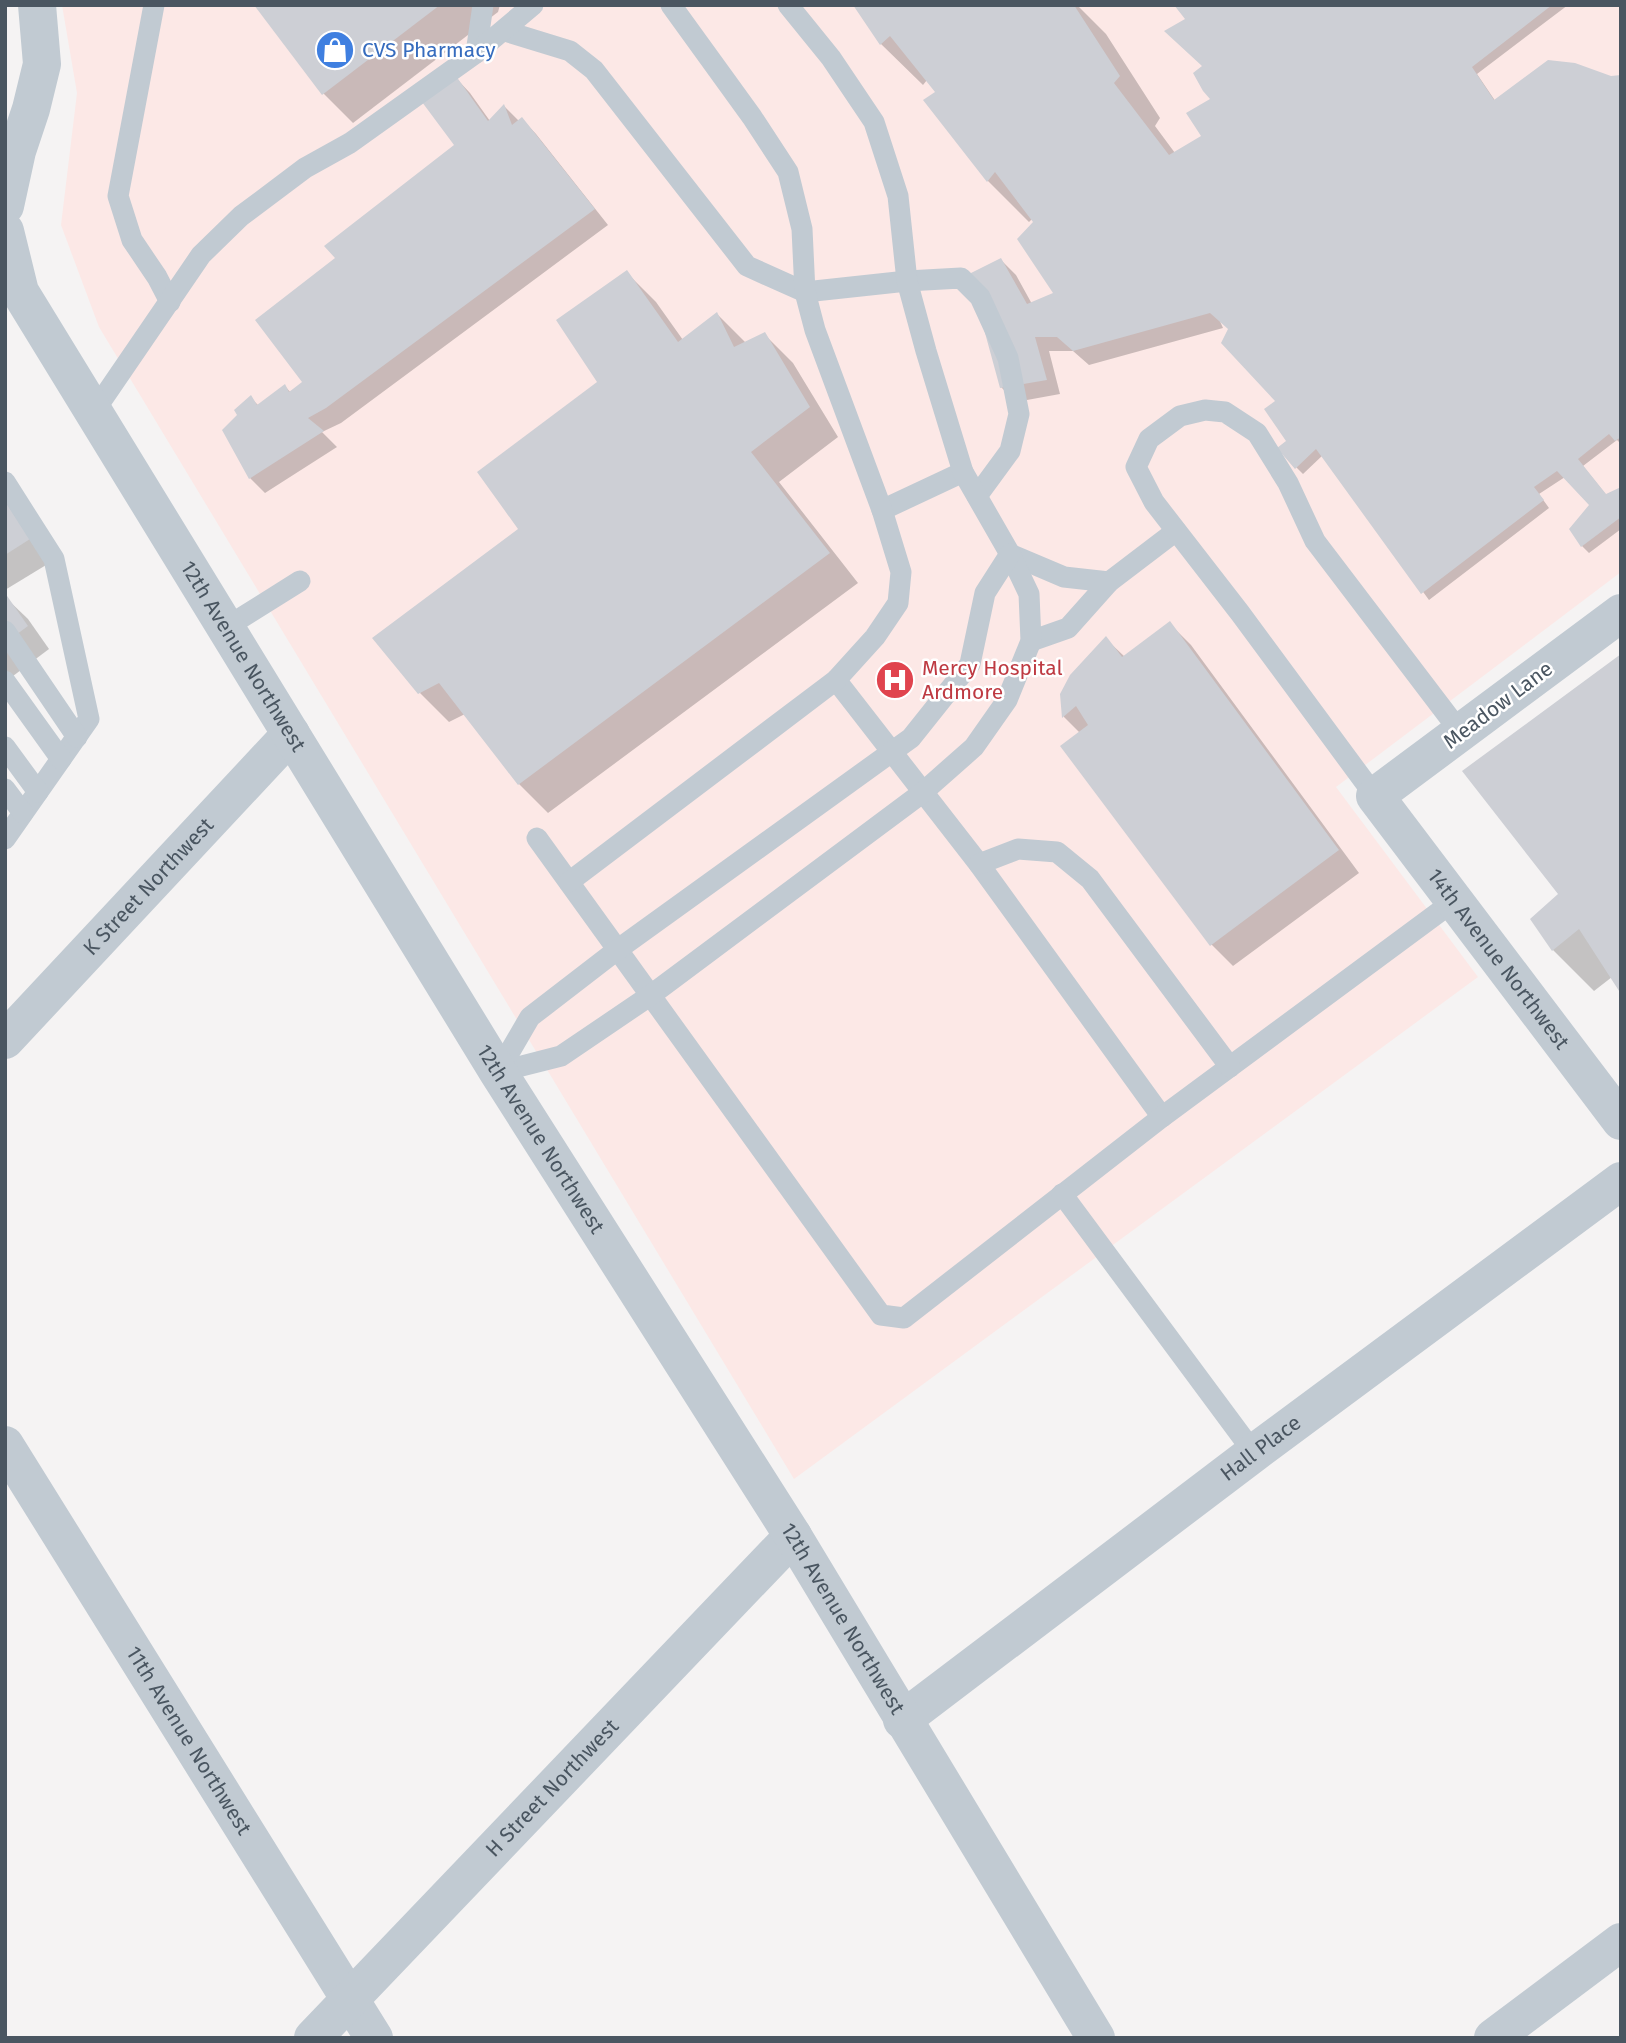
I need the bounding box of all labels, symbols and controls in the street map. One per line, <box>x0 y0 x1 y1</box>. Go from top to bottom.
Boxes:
shop icon: CVS Pharmacy <box>314 29 356 71</box>
place label: CVS Pharmacy <box>362 37 496 63</box>
street label: 12th Avenue Northwest <box>175 556 312 757</box>
place label: Mercy Hospital Ardmore <box>922 655 1063 705</box>
street label: Meadow Lane <box>1438 656 1558 754</box>
hospital icon: Mercy Hospital Ardmore <box>874 659 916 701</box>
street label: K Street Northwest <box>78 812 219 961</box>
street label: 14th Avenue Northwest <box>1422 864 1575 1055</box>
street label: 12th Avenue Northwest <box>471 1040 610 1239</box>
street label: Hall Place <box>1215 1410 1306 1487</box>
street label: 12th Avenue Northwest <box>775 1518 911 1719</box>
street label: 11th Avenue Northwest <box>120 1641 258 1840</box>
street label: H Street Northwest <box>480 1713 624 1862</box>

